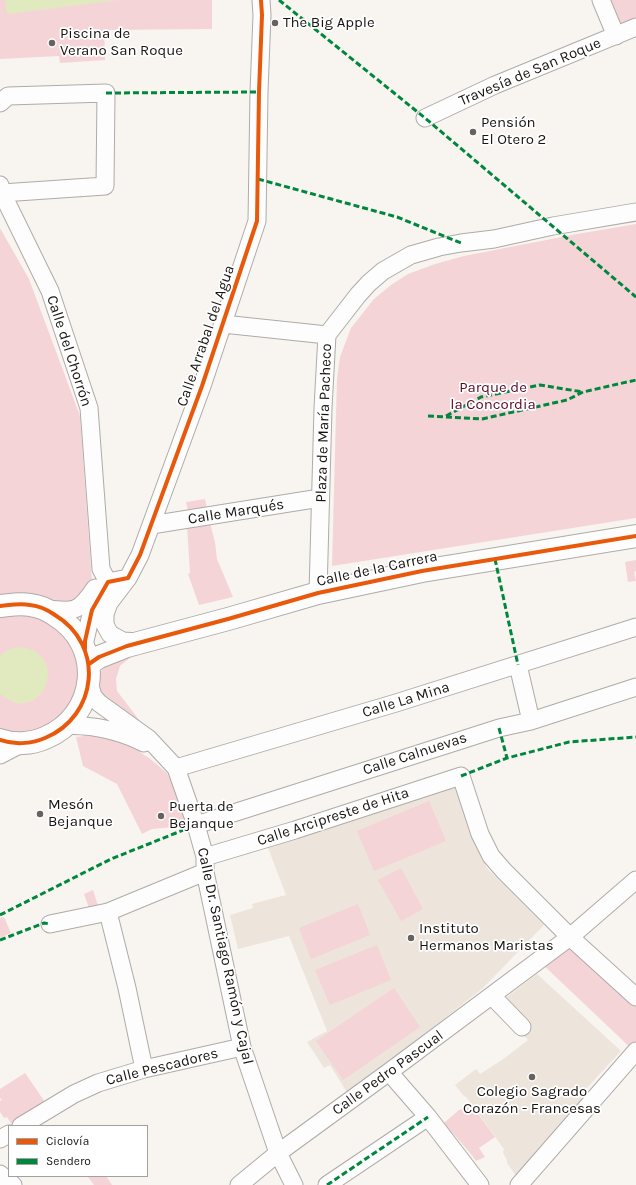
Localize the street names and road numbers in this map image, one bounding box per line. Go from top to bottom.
street label: Travesía de San Roque [456,34,604,110]
street label: Calle Arrabal del Agua [173,263,239,409]
street label: Calle del Chorrón [43,293,95,409]
street label: Plaza de María Pacheco [312,343,336,503]
street label: Calle Marqués [187,496,285,528]
street label: Calle de la Carrera [315,547,439,591]
street label: Calle La Mina [360,678,452,722]
street label: Calle Calnuevas [361,729,469,779]
street label: Calle Arcipreste de Hita [255,784,411,850]
street label: Calle Dr. Santiago Ramón y Cajal [193,846,257,1066]
street label: Calle Pedro Pascual [329,1027,447,1119]
street label: Calle Pescadores [104,1044,220,1090]

